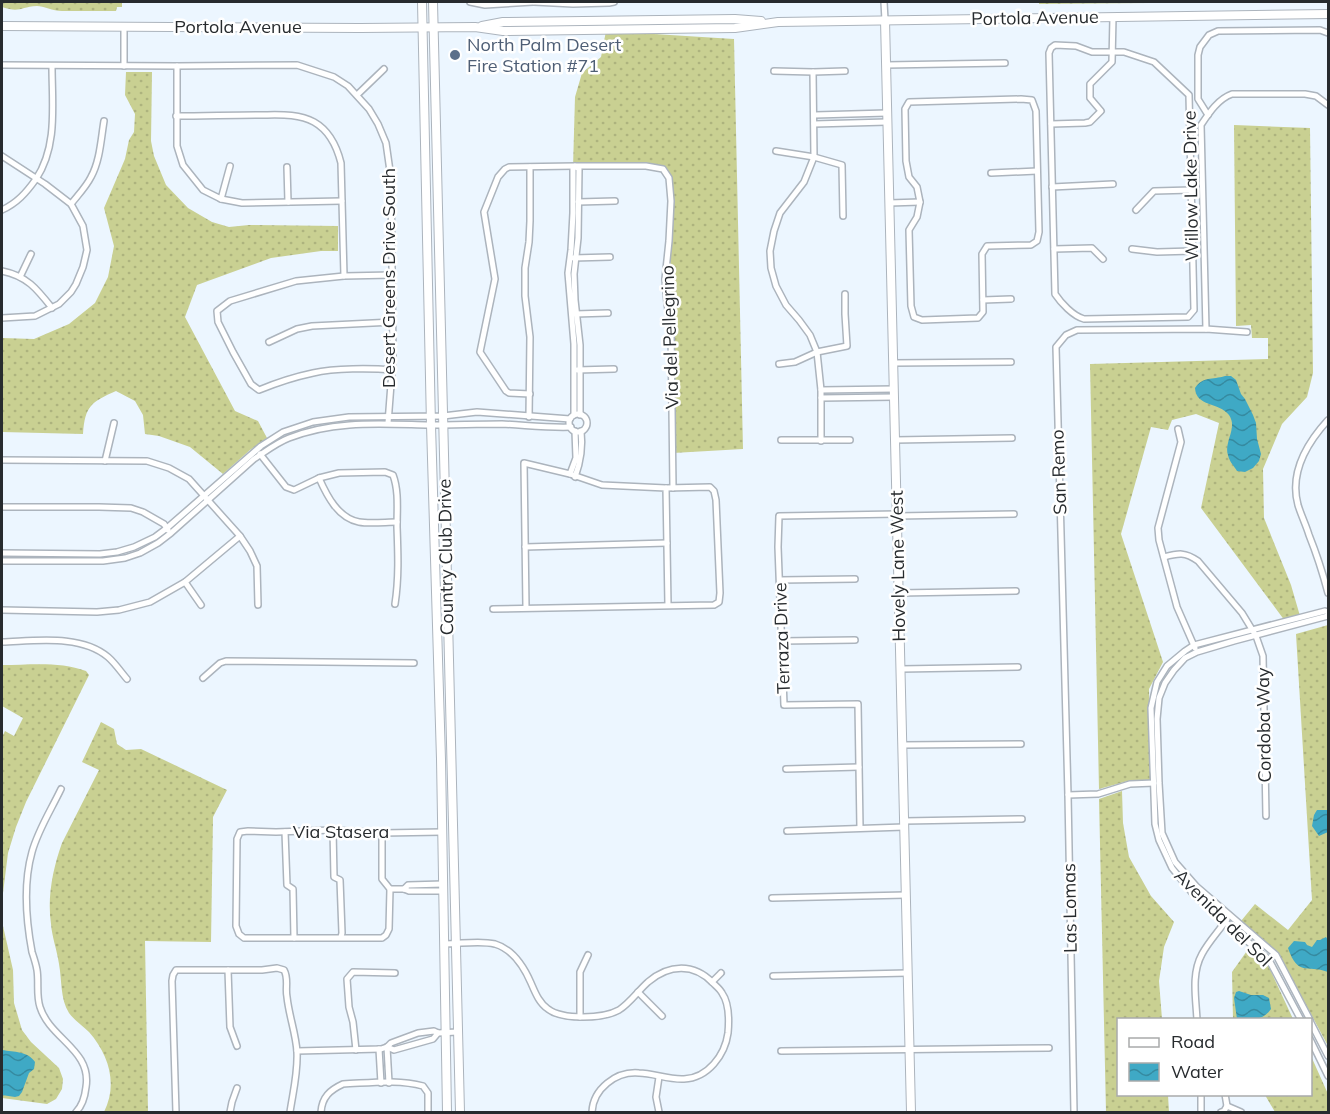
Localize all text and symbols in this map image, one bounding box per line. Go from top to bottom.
street label: Portola Avenue [971,5,1099,30]
street label: Portola Avenue [174,15,302,38]
place label: North Palm Desert Fire Station #71 [467,33,621,77]
marker: North Palm Desert Fire Station #71 [448,48,462,62]
street label: Willow Lake Drive [1178,110,1203,262]
street label: Desert Greens Drive South [377,168,400,388]
street label: Via del Pellegrino [655,265,684,409]
street label: San Remo [1046,429,1071,515]
street label: Country Club Drive [433,479,458,635]
street label: Hovely Lane West [885,490,910,642]
street label: Terraza Drive [768,582,795,694]
street label: Cordoba Way [1251,667,1276,783]
street label: Via Stasera [293,820,389,843]
street label: Las Lomas [1057,863,1082,953]
street label: Avenida del Sol [1170,864,1277,971]
legend [1117,1018,1312,1096]
text: Road [1171,1030,1215,1053]
text: Water [1171,1060,1224,1083]

